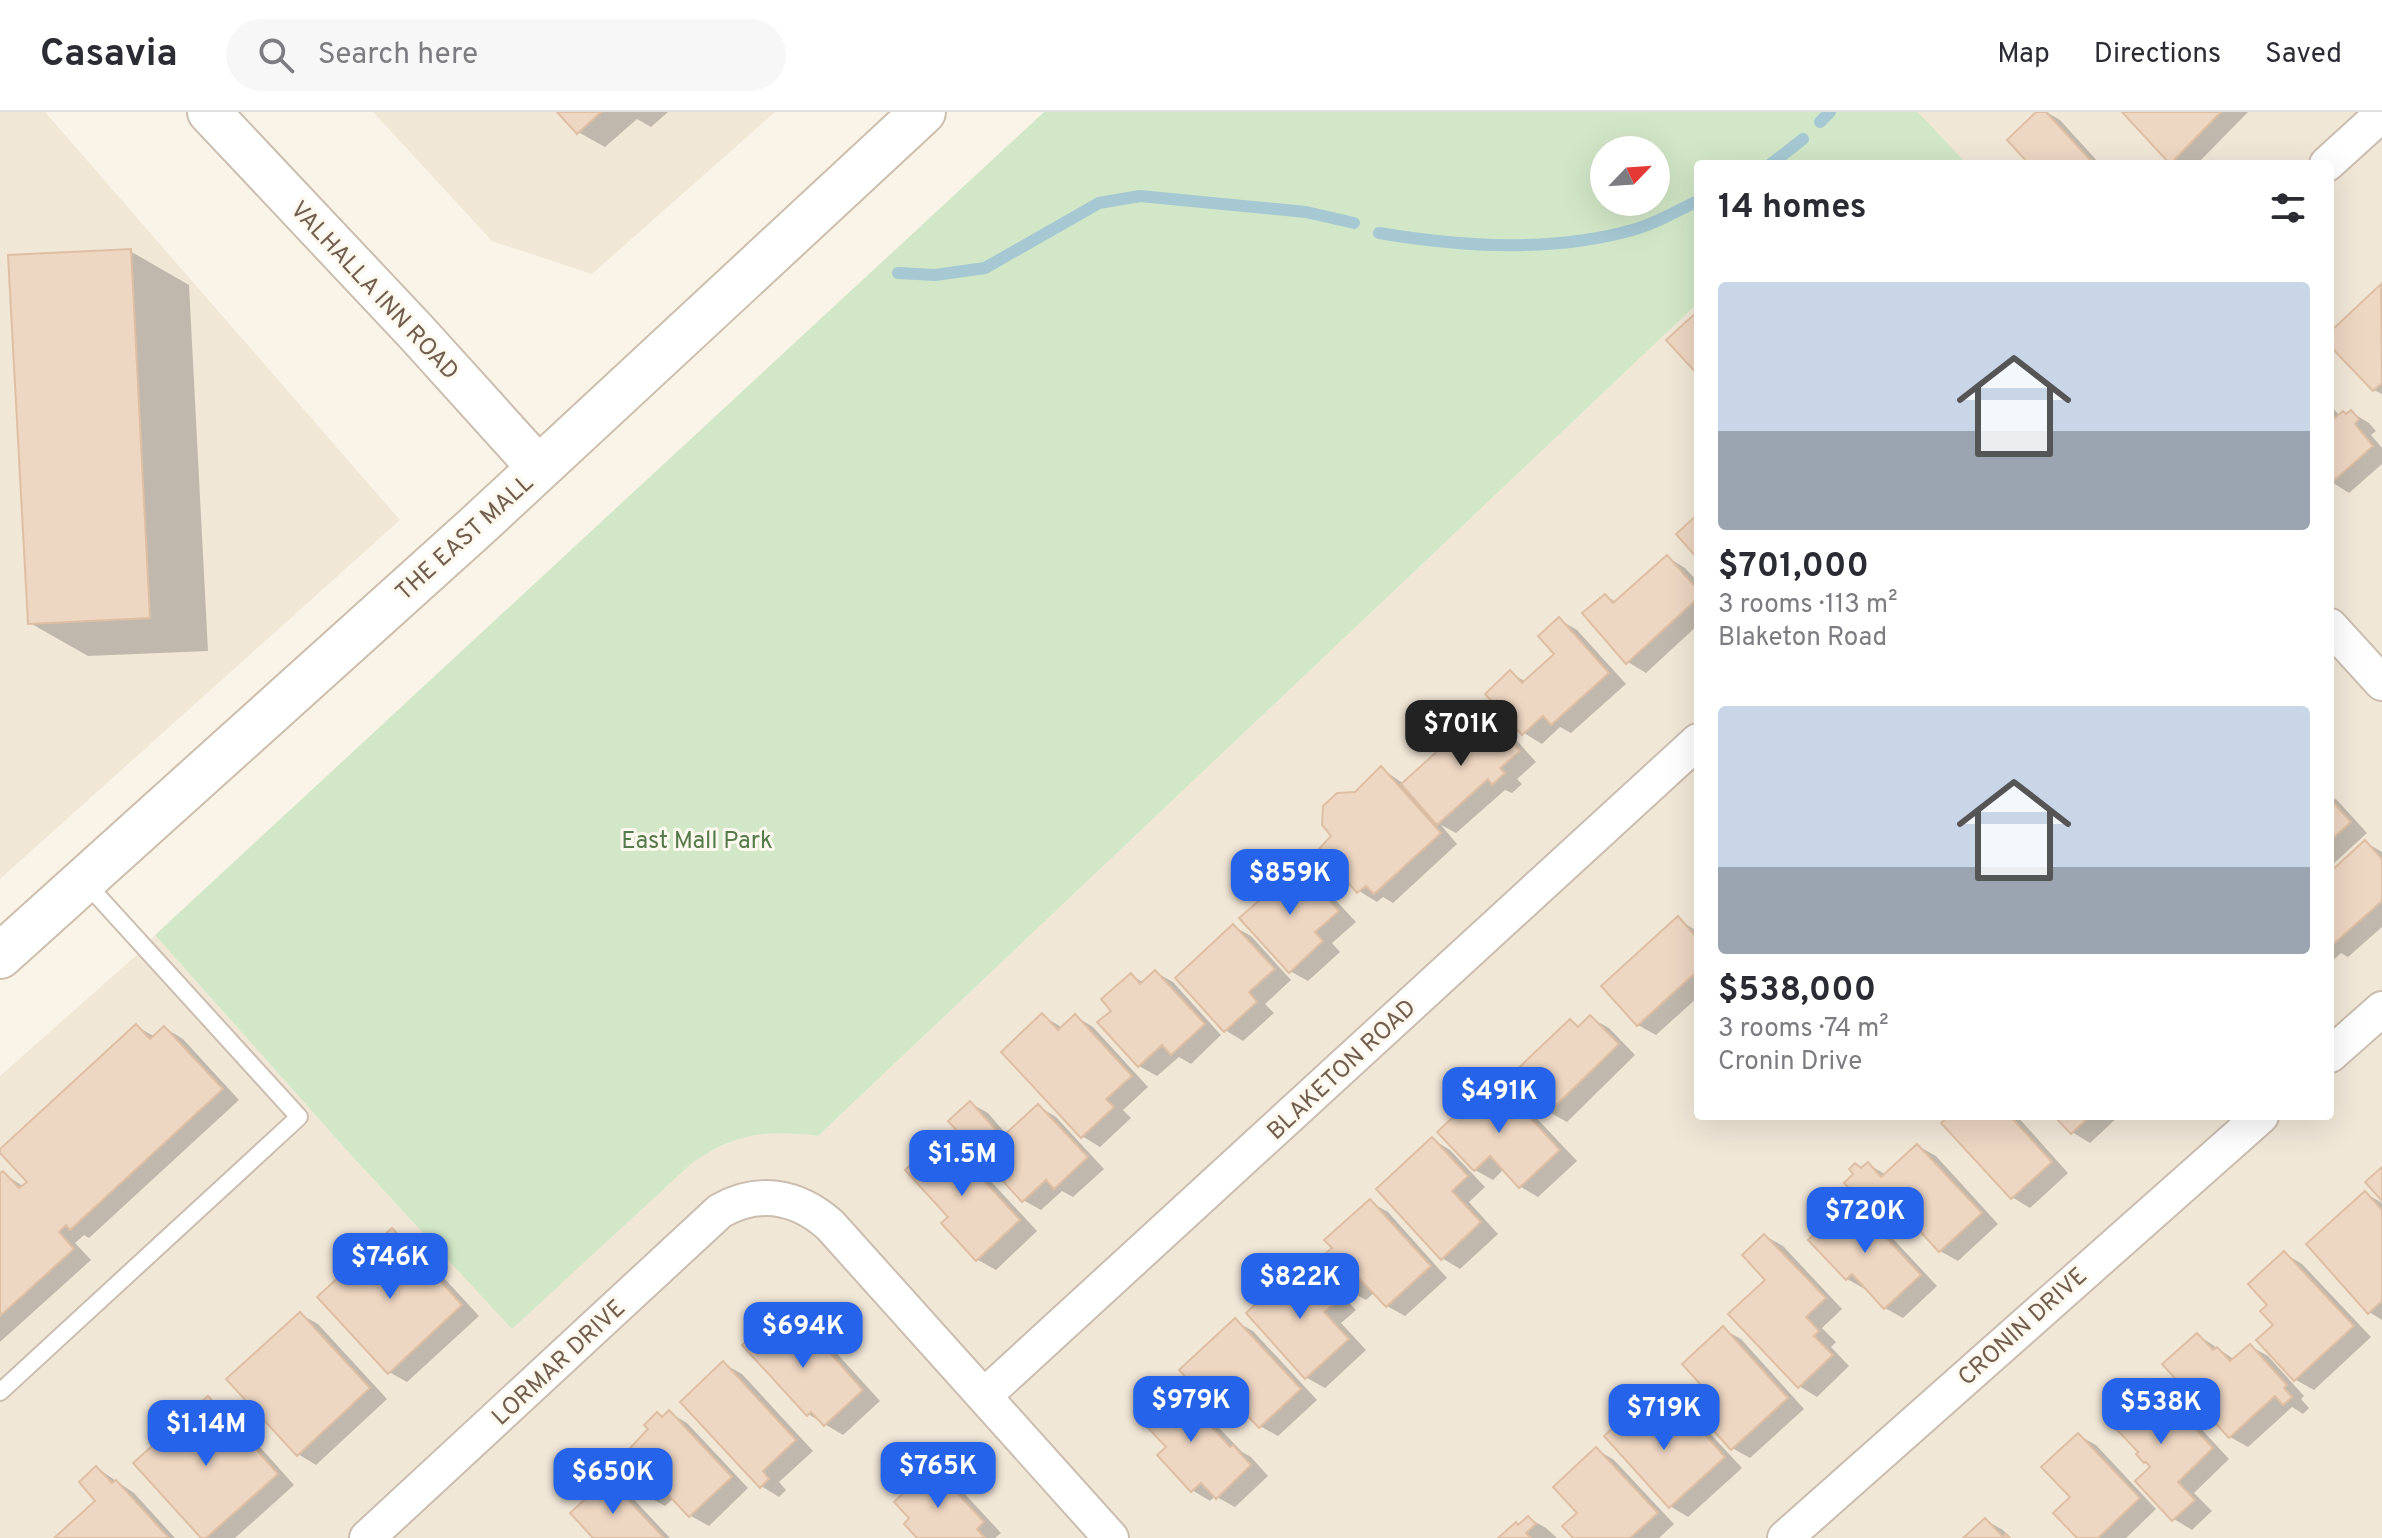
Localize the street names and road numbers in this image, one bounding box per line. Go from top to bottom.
street label: VALHALLA INN ROAD [283,196,464,387]
street label: THE EAST MALL [390,469,540,608]
street label: BLAKETON ROAD [1262,994,1423,1147]
street label: CRONIN DRIVE [1953,1262,2094,1393]
street label: LORMAR DRIVE [486,1294,632,1433]

